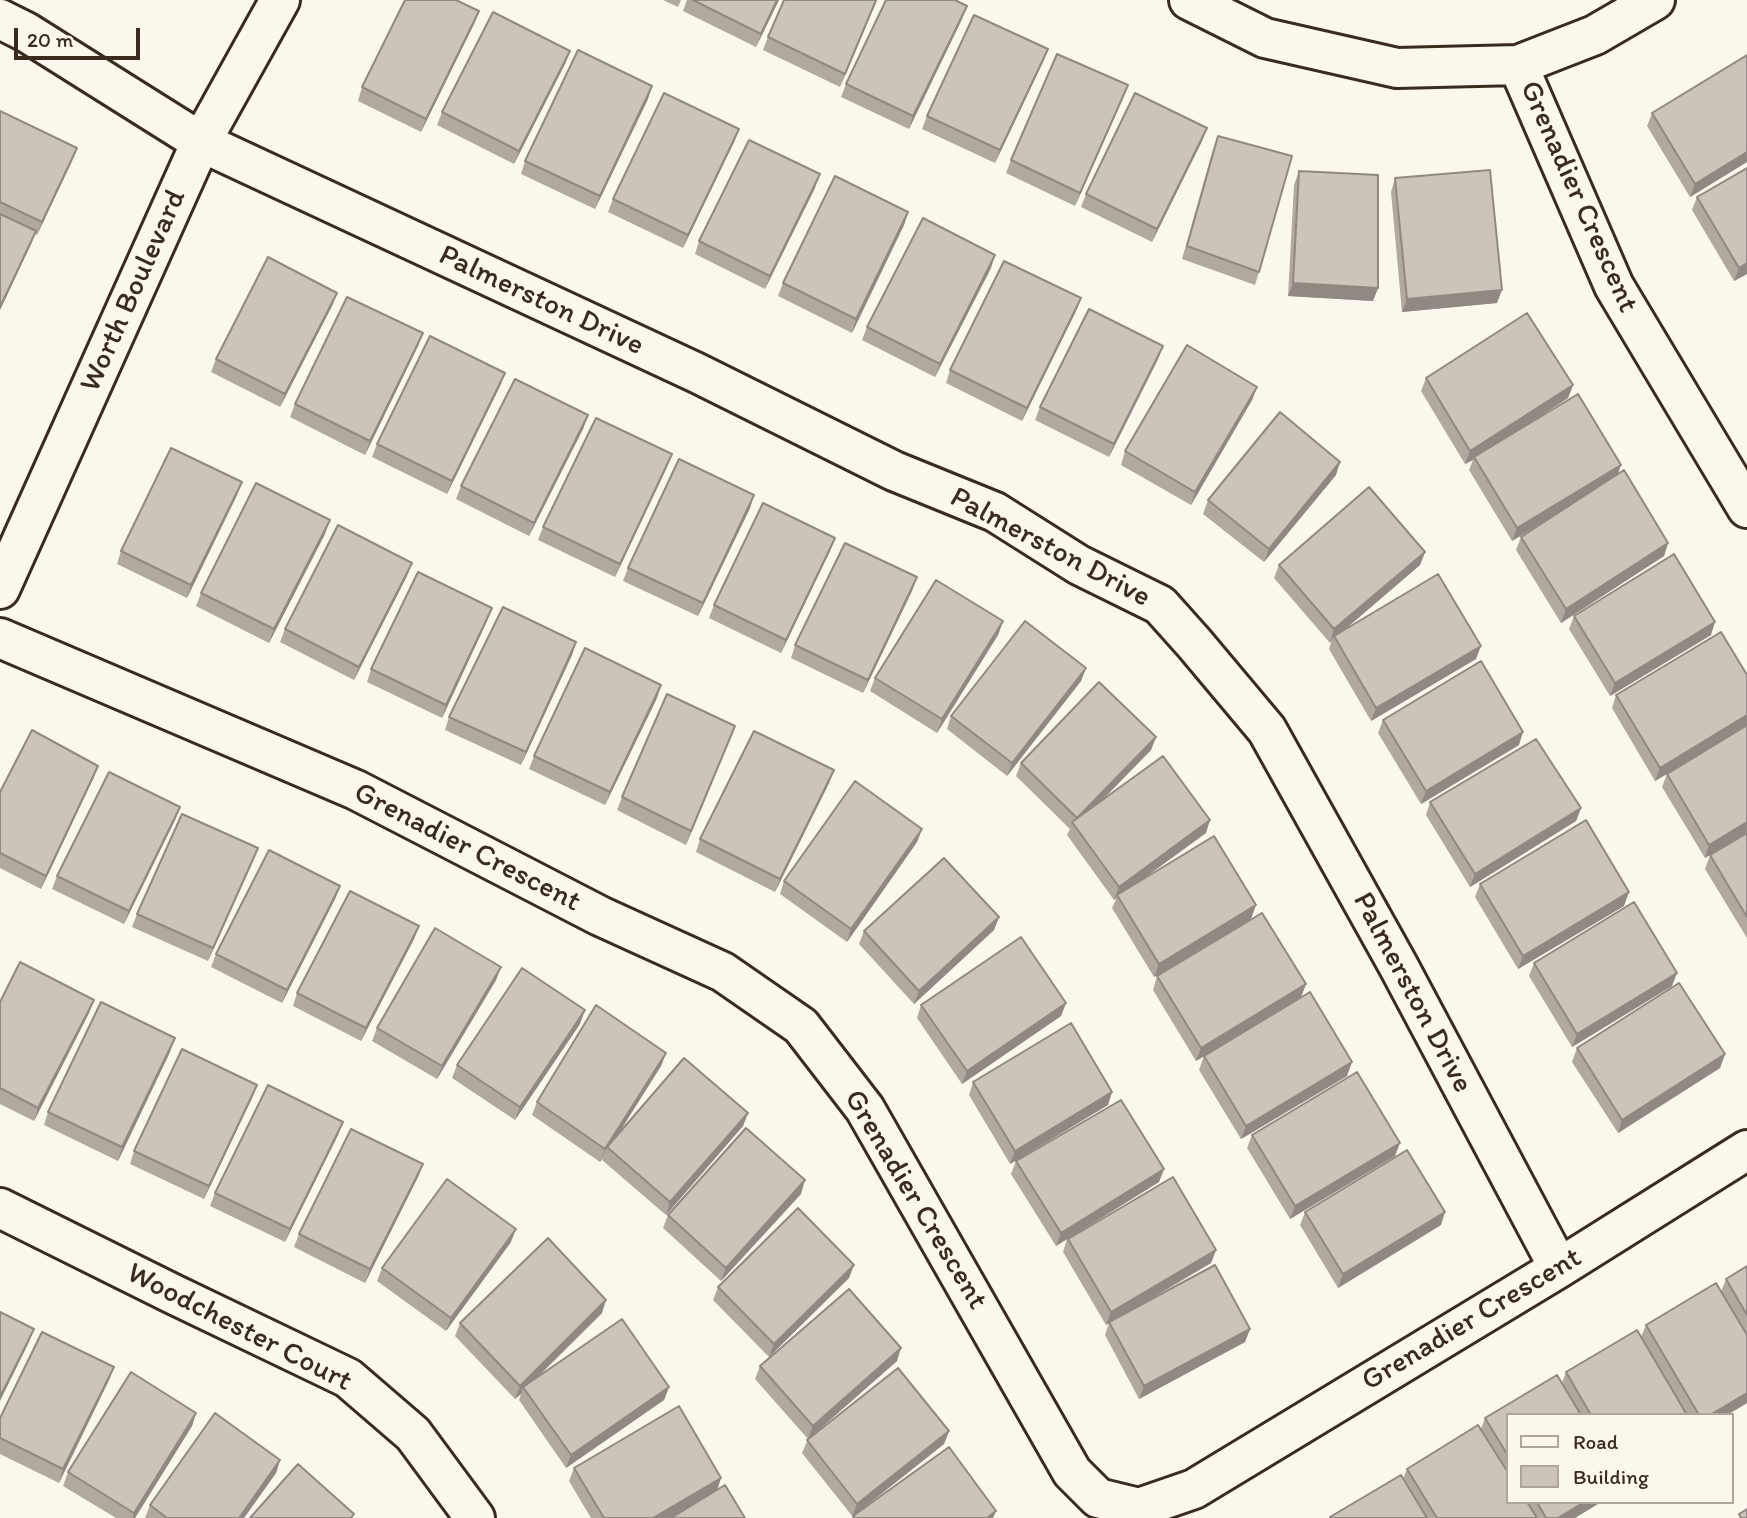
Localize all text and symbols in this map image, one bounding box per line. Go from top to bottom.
scale bar [18,14,144,58]
text: 20 m [27,27,73,52]
street label: Grenadier Crescent [1511,76,1645,318]
street label: Worth Boulevard [73,184,195,398]
street label: Palmerston Drive [433,238,649,364]
street label: Palmerston Drive [944,480,1156,616]
street label: Grenadier Crescent [348,775,586,921]
street label: Palmerston Drive [1344,887,1480,1099]
street label: Grenadier Crescent [835,1084,995,1316]
street label: Grenadier Crescent [1356,1240,1588,1400]
street label: Woodchester Court [121,1256,357,1400]
legend [1506,1413,1733,1504]
text: Road [1573,1429,1618,1454]
text: Building [1573,1464,1649,1489]

